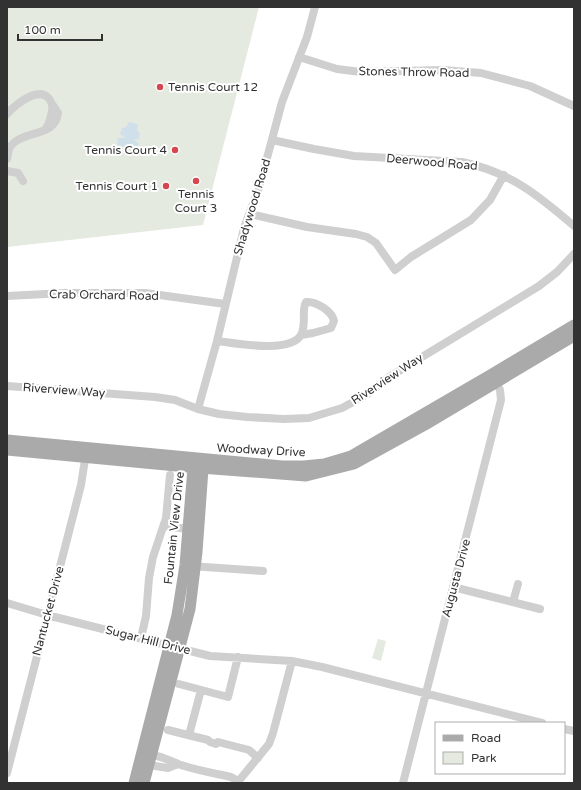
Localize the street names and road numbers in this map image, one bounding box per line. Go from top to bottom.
street label: Stones Throw Road [358,64,470,80]
street label: Deerwood Road [386,151,478,173]
street label: Shadywood Road [231,157,273,257]
street label: Crab Orchard Road [49,287,159,303]
street label: Riverview Way [349,350,426,407]
street label: Riverview Way [22,380,106,400]
street label: Woodway Drive [216,441,306,459]
street label: Fountain View Drive [161,471,187,585]
street label: Augusta Drive [439,537,473,619]
street label: Nantucket Drive [29,564,67,657]
street label: Sugar Hill Drive [104,623,192,657]

